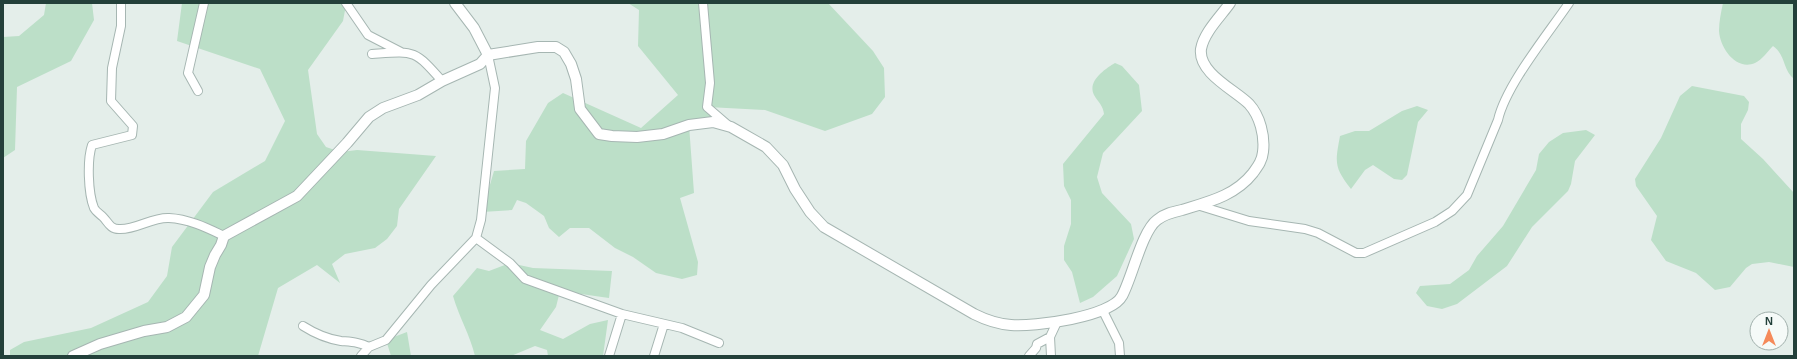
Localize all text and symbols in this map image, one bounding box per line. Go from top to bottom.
north arrow [1749,311,1789,351]
text: N [1765,315,1773,327]

